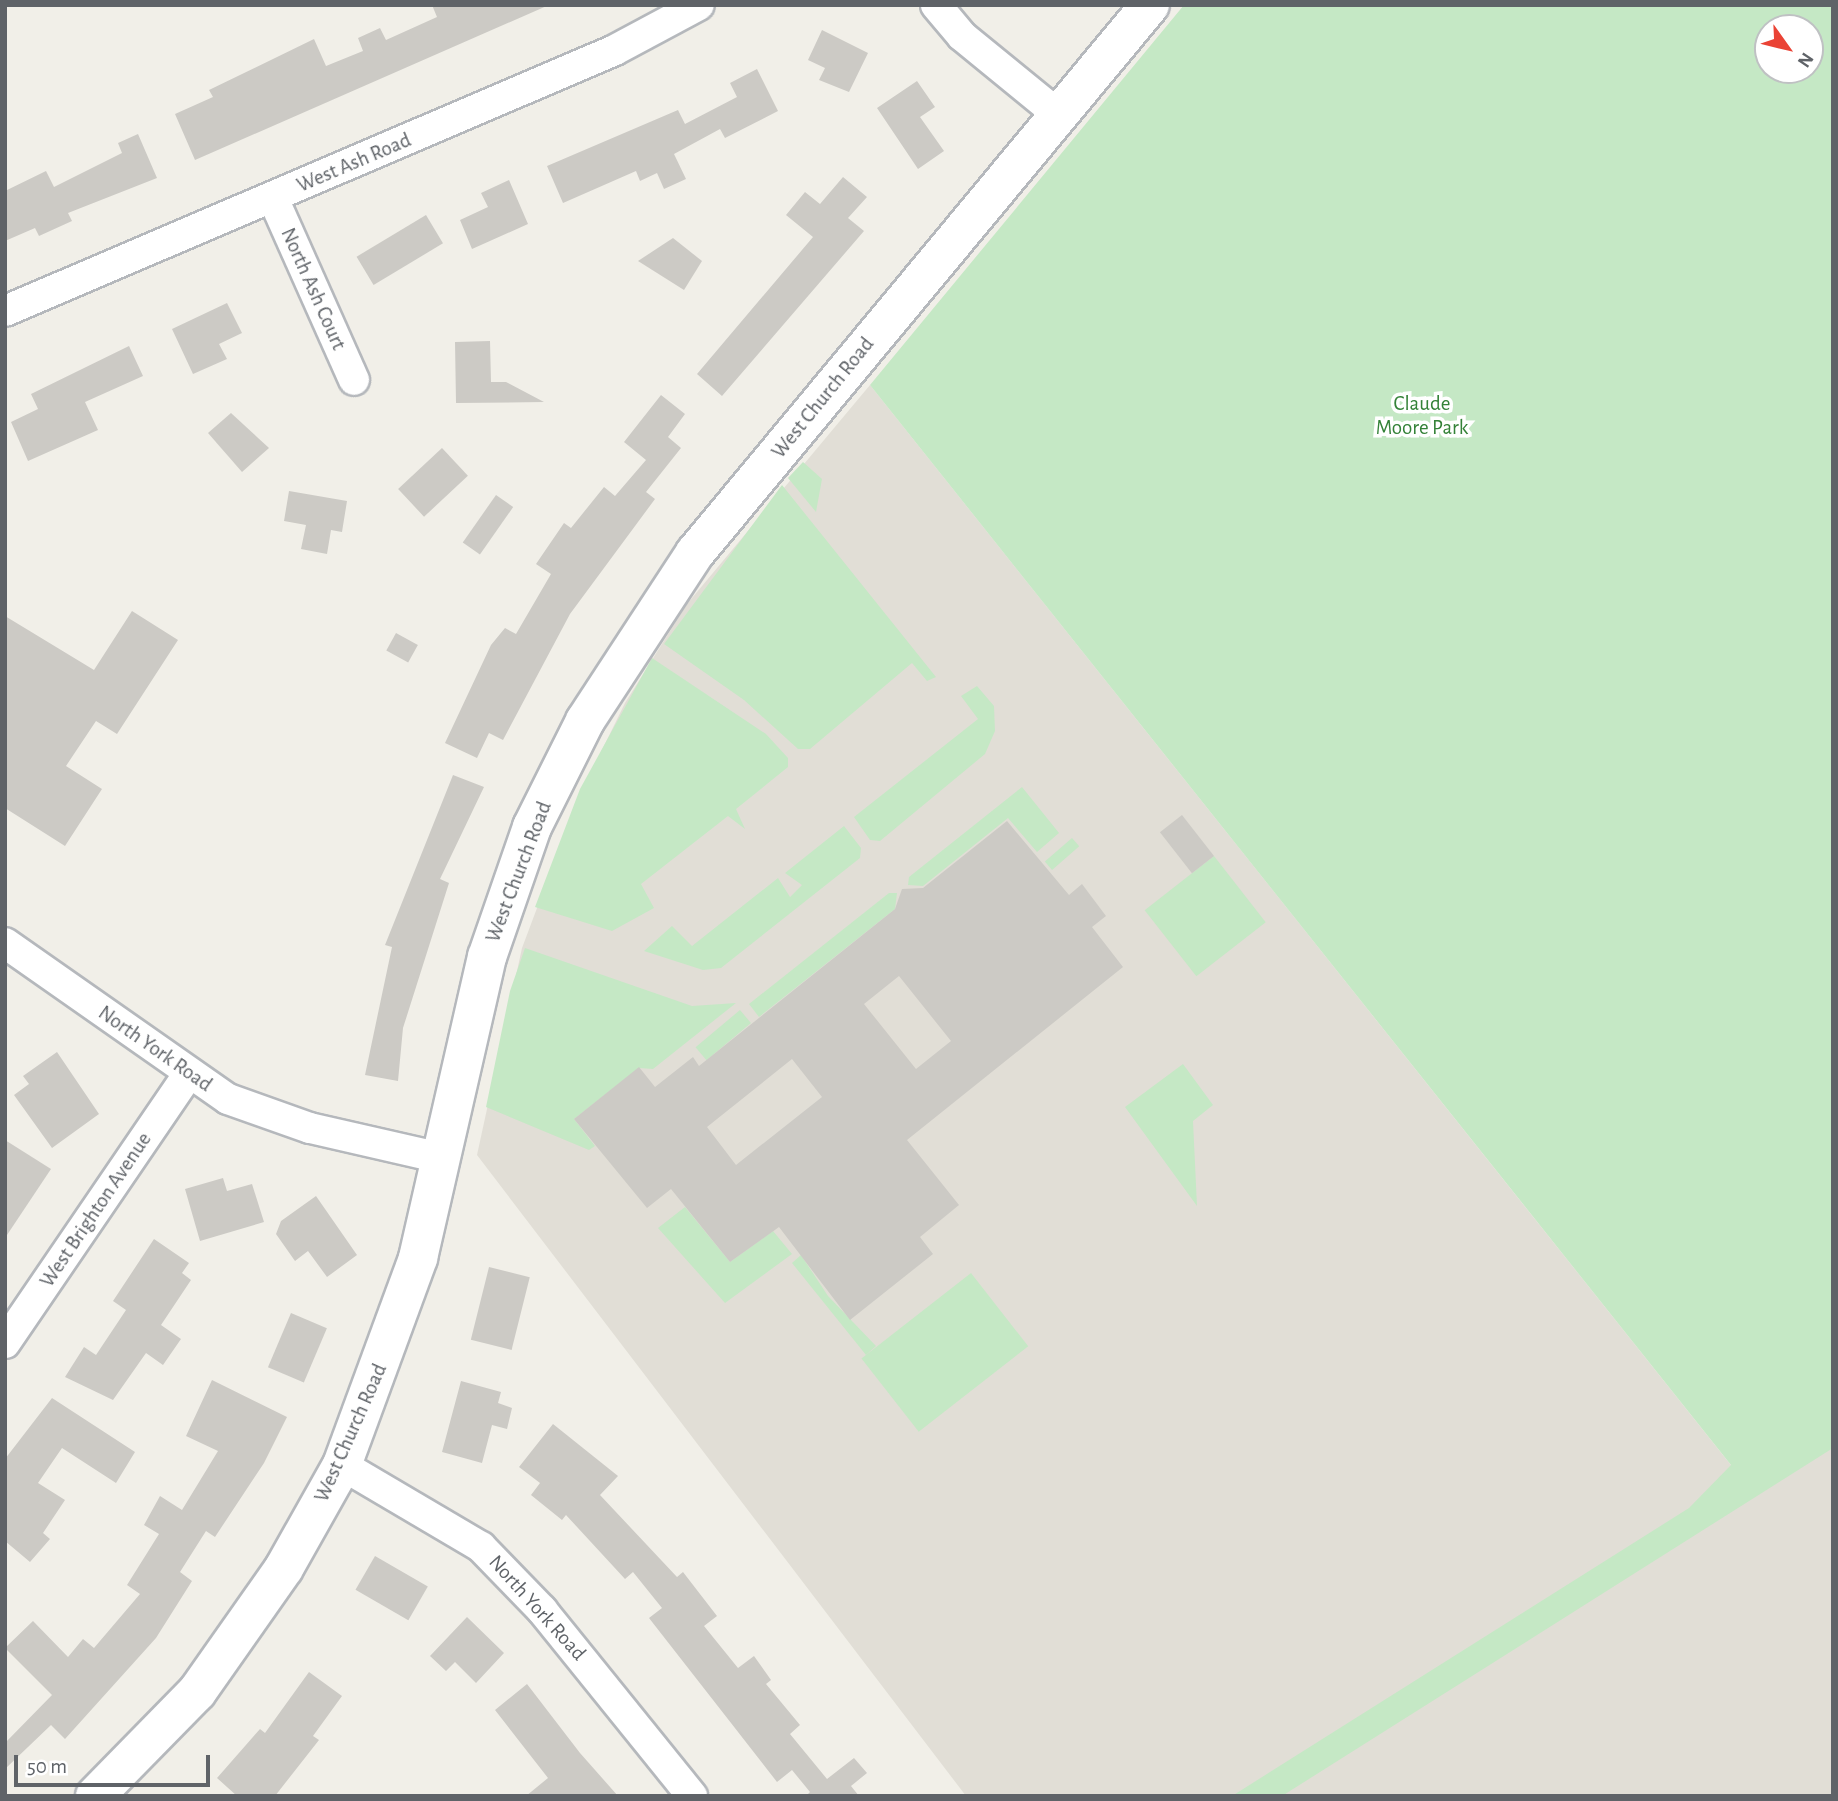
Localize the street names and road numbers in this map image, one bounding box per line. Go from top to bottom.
street label: West Ash Road [293,128,415,198]
street label: North Ash Court [275,224,351,354]
street label: West Church Road [766,332,880,464]
street label: West Church Road [481,798,557,946]
street label: North York Road [93,1000,217,1098]
street label: West Brighton Avenue [35,1128,157,1292]
street label: West Church Road [309,1360,393,1506]
street label: North York Road [483,1550,591,1666]

